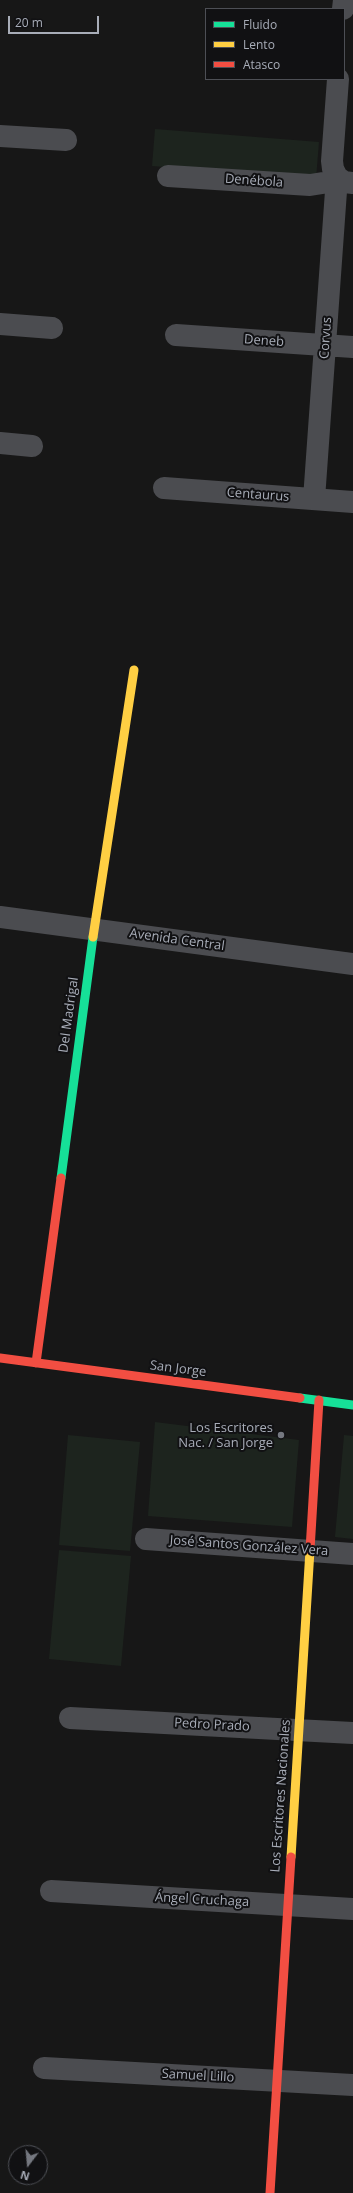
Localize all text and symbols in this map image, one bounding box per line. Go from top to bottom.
scale bar [10,8,101,34]
legend [205,8,345,80]
text: 20 m [15,14,43,31]
text: Fluido [243,16,277,33]
text: Lento [243,36,275,53]
text: Atasco [243,56,280,73]
street label: Denébola [224,171,284,191]
street label: Corvus [317,317,335,359]
street label: Deneb [244,332,284,350]
street label: Centaurus [226,485,290,505]
street label: Avenida Central [129,926,225,954]
street label: Del Madrigal [56,976,82,1054]
street label: San Jorge [149,1358,207,1380]
place label: Los Escritores Nac. / San Jorge [178,1420,273,1451]
marker: Los Escritores Nac. / San Jorge [276,1430,286,1440]
street label: José Santos González Vera [169,1533,329,1559]
street label: Pedro Prado [174,1715,250,1735]
street label: Los Escritores Nacionales [268,1719,294,1873]
street label: Ángel Cruchaga [154,1890,250,1910]
street label: Samuel Lillo [161,2066,235,2086]
north arrow [8,2145,48,2185]
text: N [18,2168,31,2185]

